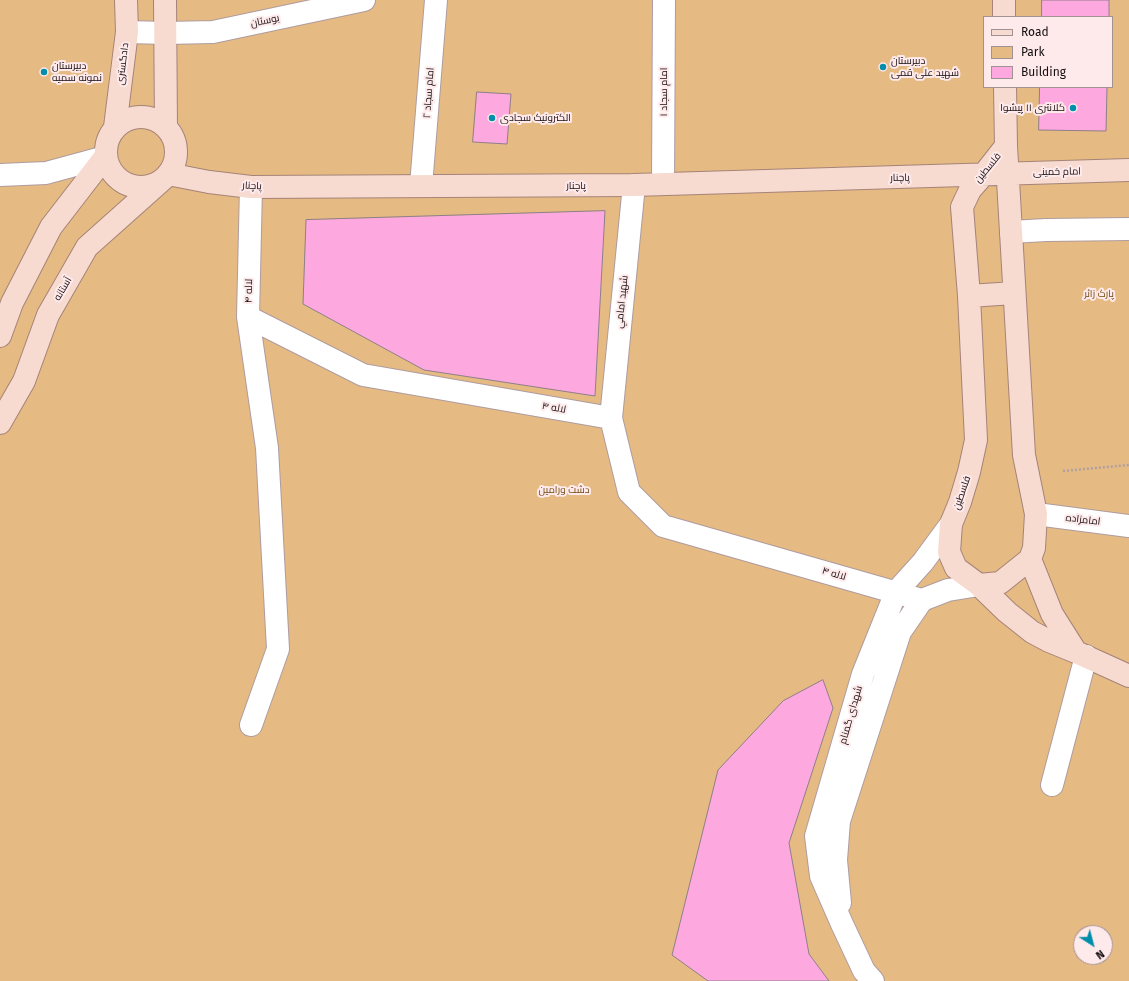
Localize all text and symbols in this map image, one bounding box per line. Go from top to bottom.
street label: بوستان [249,12,281,30]
legend [983,16,1113,88]
text: Road [1021,25,1049,39]
street label: دادگستری [114,42,132,86]
text: Park [1021,45,1045,59]
place label: دبیرستان شهید علی قمی [891,55,959,78]
place label: دبیرستان نمونه سمیه [52,60,102,84]
marker: دبیرستان شهید علی قمی [878,62,888,72]
text: Building [1021,65,1066,79]
marker: دبیرستان نمونه سمیه [39,67,49,77]
street label: امام سجاد ۲ [421,67,437,119]
street label: امام سجاد ۱ [658,68,670,116]
place label: کلانتری ۱۱ پیشوا [1000,102,1065,114]
marker: کلانتری ۱۱ پیشوا [1068,103,1078,113]
place label: الکترونیک سجادی [500,112,571,124]
marker: الکترونیک سجادی [487,113,497,123]
street label: فلسطین [972,151,1004,185]
street label: امام خمینی [1033,166,1081,178]
street label: پاچنار [890,172,910,184]
street label: پاچنار [242,179,262,193]
street label: پاچنار [566,180,586,192]
street label: آستانه [51,275,75,303]
street label: شهيد امامي [613,275,631,329]
street label: لاله ۴ [243,279,255,303]
park label: پارک زائر [1084,288,1114,300]
street label: لاله ۴ [541,400,567,416]
street label: فلسطین [951,474,973,512]
park label: دشت ورامین [538,484,590,496]
street label: امامزاده [1065,512,1101,528]
street label: لاله ۴ [821,565,847,583]
street label: شهدای گمنام [837,684,865,746]
north arrow [1073,925,1113,965]
text: N [1093,947,1107,962]

